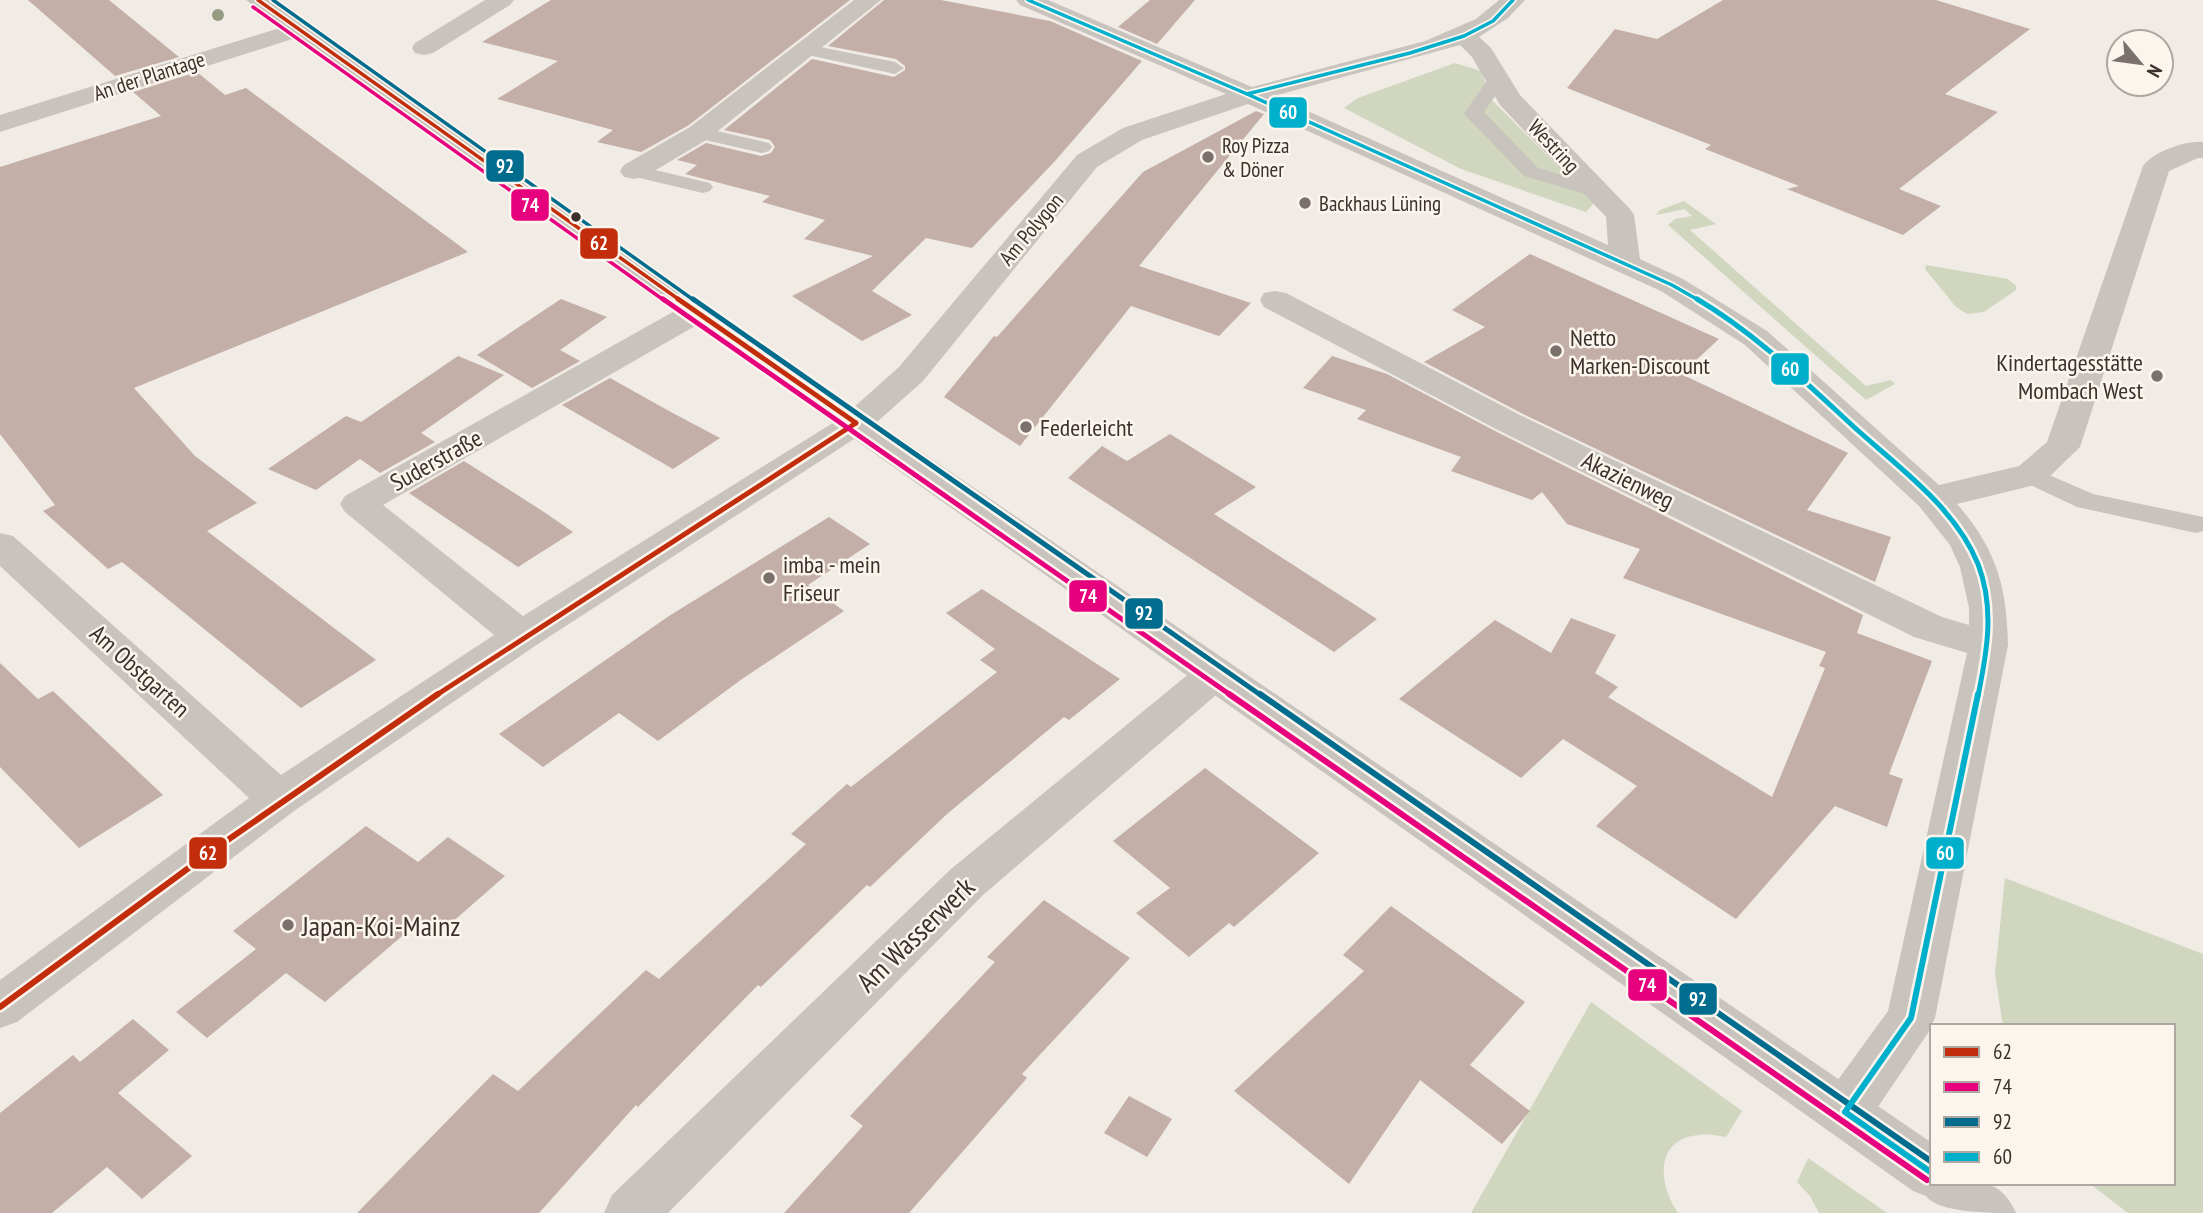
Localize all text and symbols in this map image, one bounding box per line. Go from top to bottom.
north arrow [2105,28,2175,98]
street label: An der Plantage [90,45,208,107]
text: N [2142,61,2168,82]
line badge: 60 [1268,96,1308,129]
text: 60 [1279,100,1297,124]
street label: Westring [1522,114,1586,178]
place label: Roy Pizza & Döner [1222,132,1289,183]
line badge: 92 [485,149,525,183]
marker: Roy Pizza & Döner [1200,149,1216,165]
text: 92 [496,154,514,178]
street label: Am Polygon [993,187,1069,271]
line badge: 74 [510,188,550,222]
place label: Backhaus Lüning [1319,190,1441,217]
text: 74 [521,193,539,217]
marker: Backhaus Lüning [1297,195,1313,211]
unlabelled marker [569,210,583,224]
line badge: 62 [579,227,619,260]
text: 62 [590,231,608,255]
place label: Netto Marken-Discount [1570,322,1710,381]
marker: Netto Marken-Discount [1548,343,1564,359]
place label: Kindertagesstätte Mombach West [1996,347,2143,406]
line badge: 60 [1770,352,1810,386]
text: 60 [1781,357,1799,381]
marker: Kindertagesstätte Mombach West [2149,368,2165,384]
place label: Federleicht [1040,412,1134,443]
marker: Federleicht [1018,419,1034,435]
street label: Suderstraße [385,422,487,498]
street label: Akazienweg [1577,444,1679,516]
place label: imba - mein Friseur [783,549,880,608]
marker: imba - mein Friseur [761,570,777,586]
line badge: 74 [1068,579,1108,613]
text: 74 [1079,584,1097,608]
line badge: 92 [1124,597,1164,630]
text: 92 [1135,601,1153,625]
street label: Am Obstgarten [83,618,197,724]
line badge: 62 [188,836,228,870]
line badge: 60 [1925,836,1965,870]
text: 62 [199,841,217,865]
text: 60 [1936,841,1954,865]
street label: Am Wasserwerk [848,868,982,1000]
place label: Japan-Koi-Mainz [301,907,460,944]
marker: Japan-Koi-Mainz [280,917,296,933]
line badge: 74 [1627,968,1668,1002]
text: 74 [1638,973,1656,997]
line badge: 92 [1678,982,1718,1016]
text: 92 [1689,987,1707,1011]
legend [1930,1024,2175,1185]
text: 62 [1993,1038,2012,1065]
text: 74 [1993,1073,2012,1100]
text: 92 [1993,1108,2012,1135]
text: 60 [1993,1143,2012,1170]

